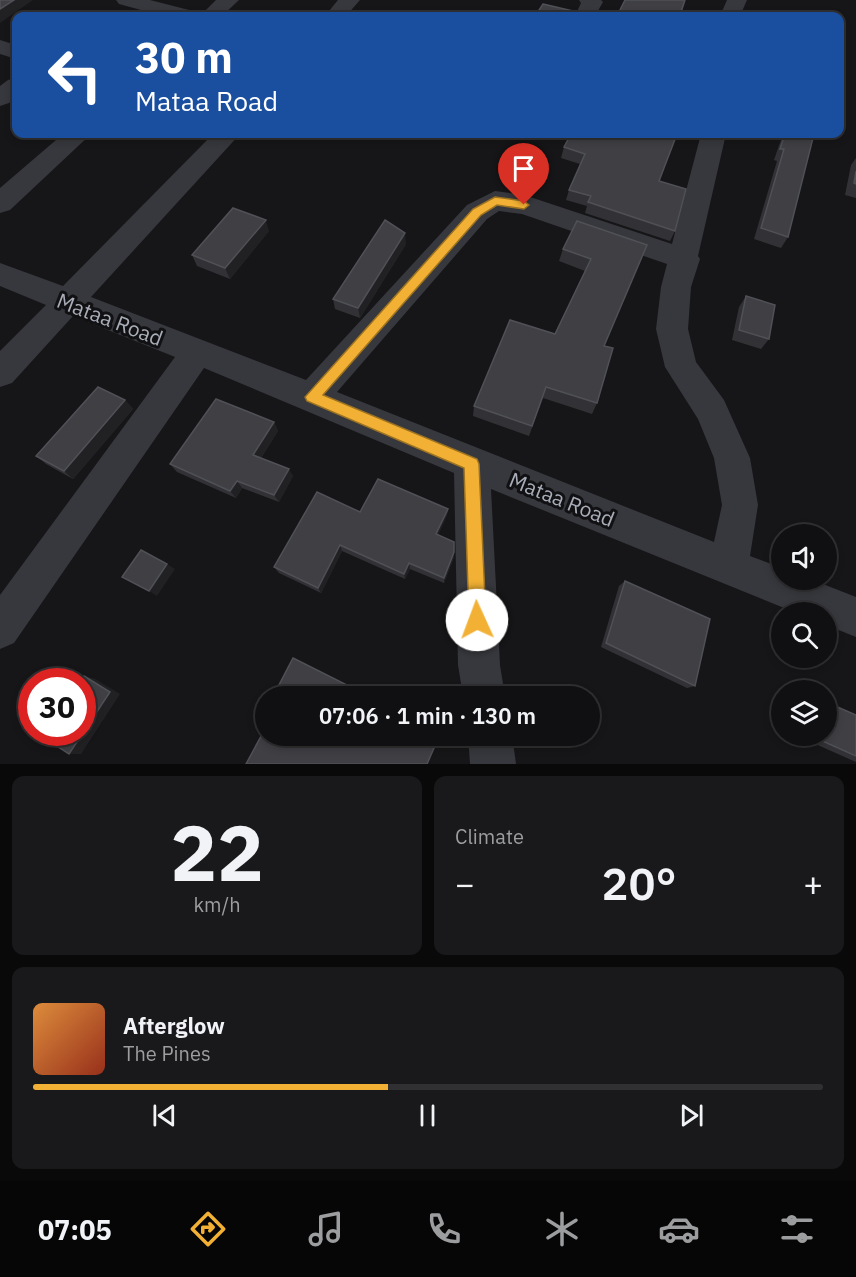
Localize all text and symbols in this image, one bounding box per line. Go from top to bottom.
text: 30 m [135,30,233,85]
icon: left [36,36,114,114]
text: Mataa Road [135,83,278,118]
pin [498,143,549,205]
icon: arrive [507,152,540,185]
street label: Mataa Road [53,286,167,352]
street label: Mataa Road [505,465,619,533]
map controls [771,524,837,746]
button: sound [771,524,837,590]
position arrow [445,588,509,652]
button: search [771,602,837,668]
speed limit sign: 30 [18,668,96,746]
button: layers [771,680,837,746]
text: 07:06 · 1 min · 130 m [319,701,536,730]
text: 22 [170,801,264,902]
text: Climate [455,823,524,850]
text: 20° [601,854,677,912]
text: − [455,862,475,905]
text: + [803,862,823,905]
text: km/h [193,891,241,918]
text: Afterglow [123,1011,225,1040]
text: The Pines [123,1040,211,1067]
icon: previous [148,1099,181,1132]
icon: pause [411,1099,444,1132]
icon: next [675,1099,708,1132]
icon: directions [187,1208,229,1250]
icon: music [305,1208,347,1250]
icon: phone [423,1208,465,1250]
icon: climate [541,1208,583,1250]
icon: car [658,1208,700,1250]
icon: filters [776,1208,818,1250]
text: 07:05 [38,1212,112,1247]

